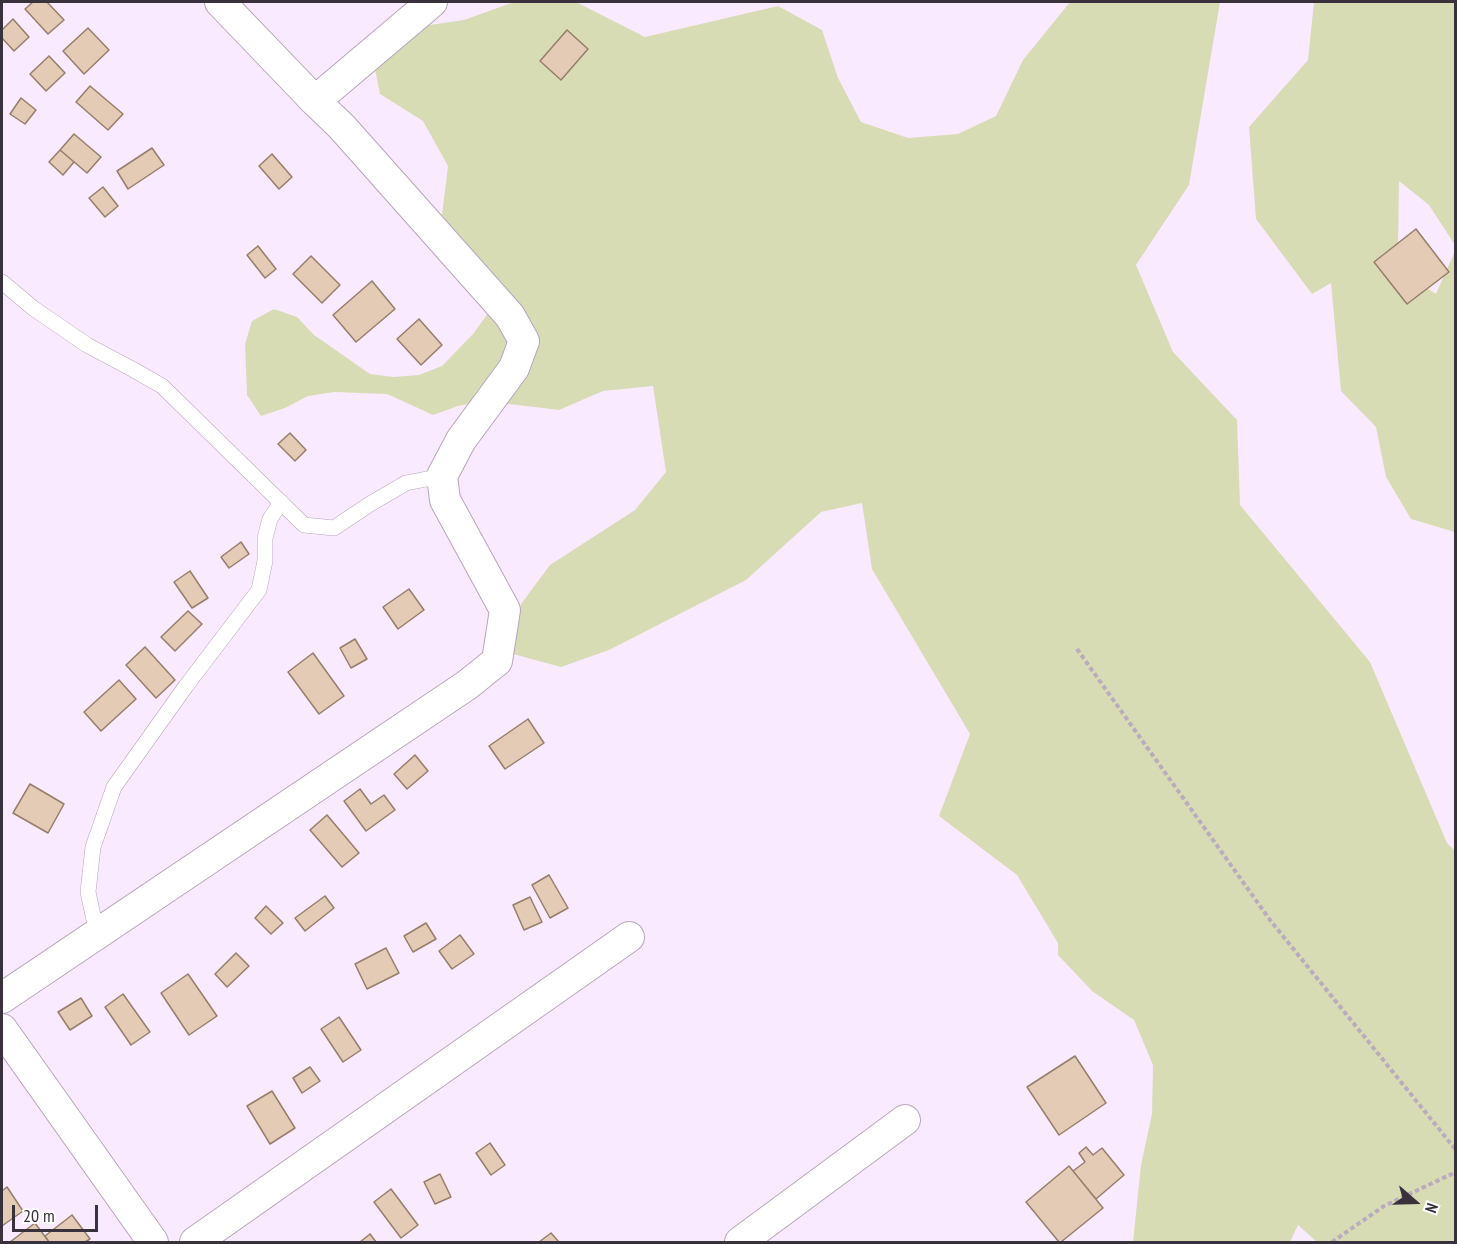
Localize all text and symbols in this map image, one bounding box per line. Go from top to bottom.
north arrow [1385,1172,1445,1232]
scale bar [15,1193,100,1231]
text: N [1421,1201,1443,1216]
text: 20 m [23,1204,55,1227]

